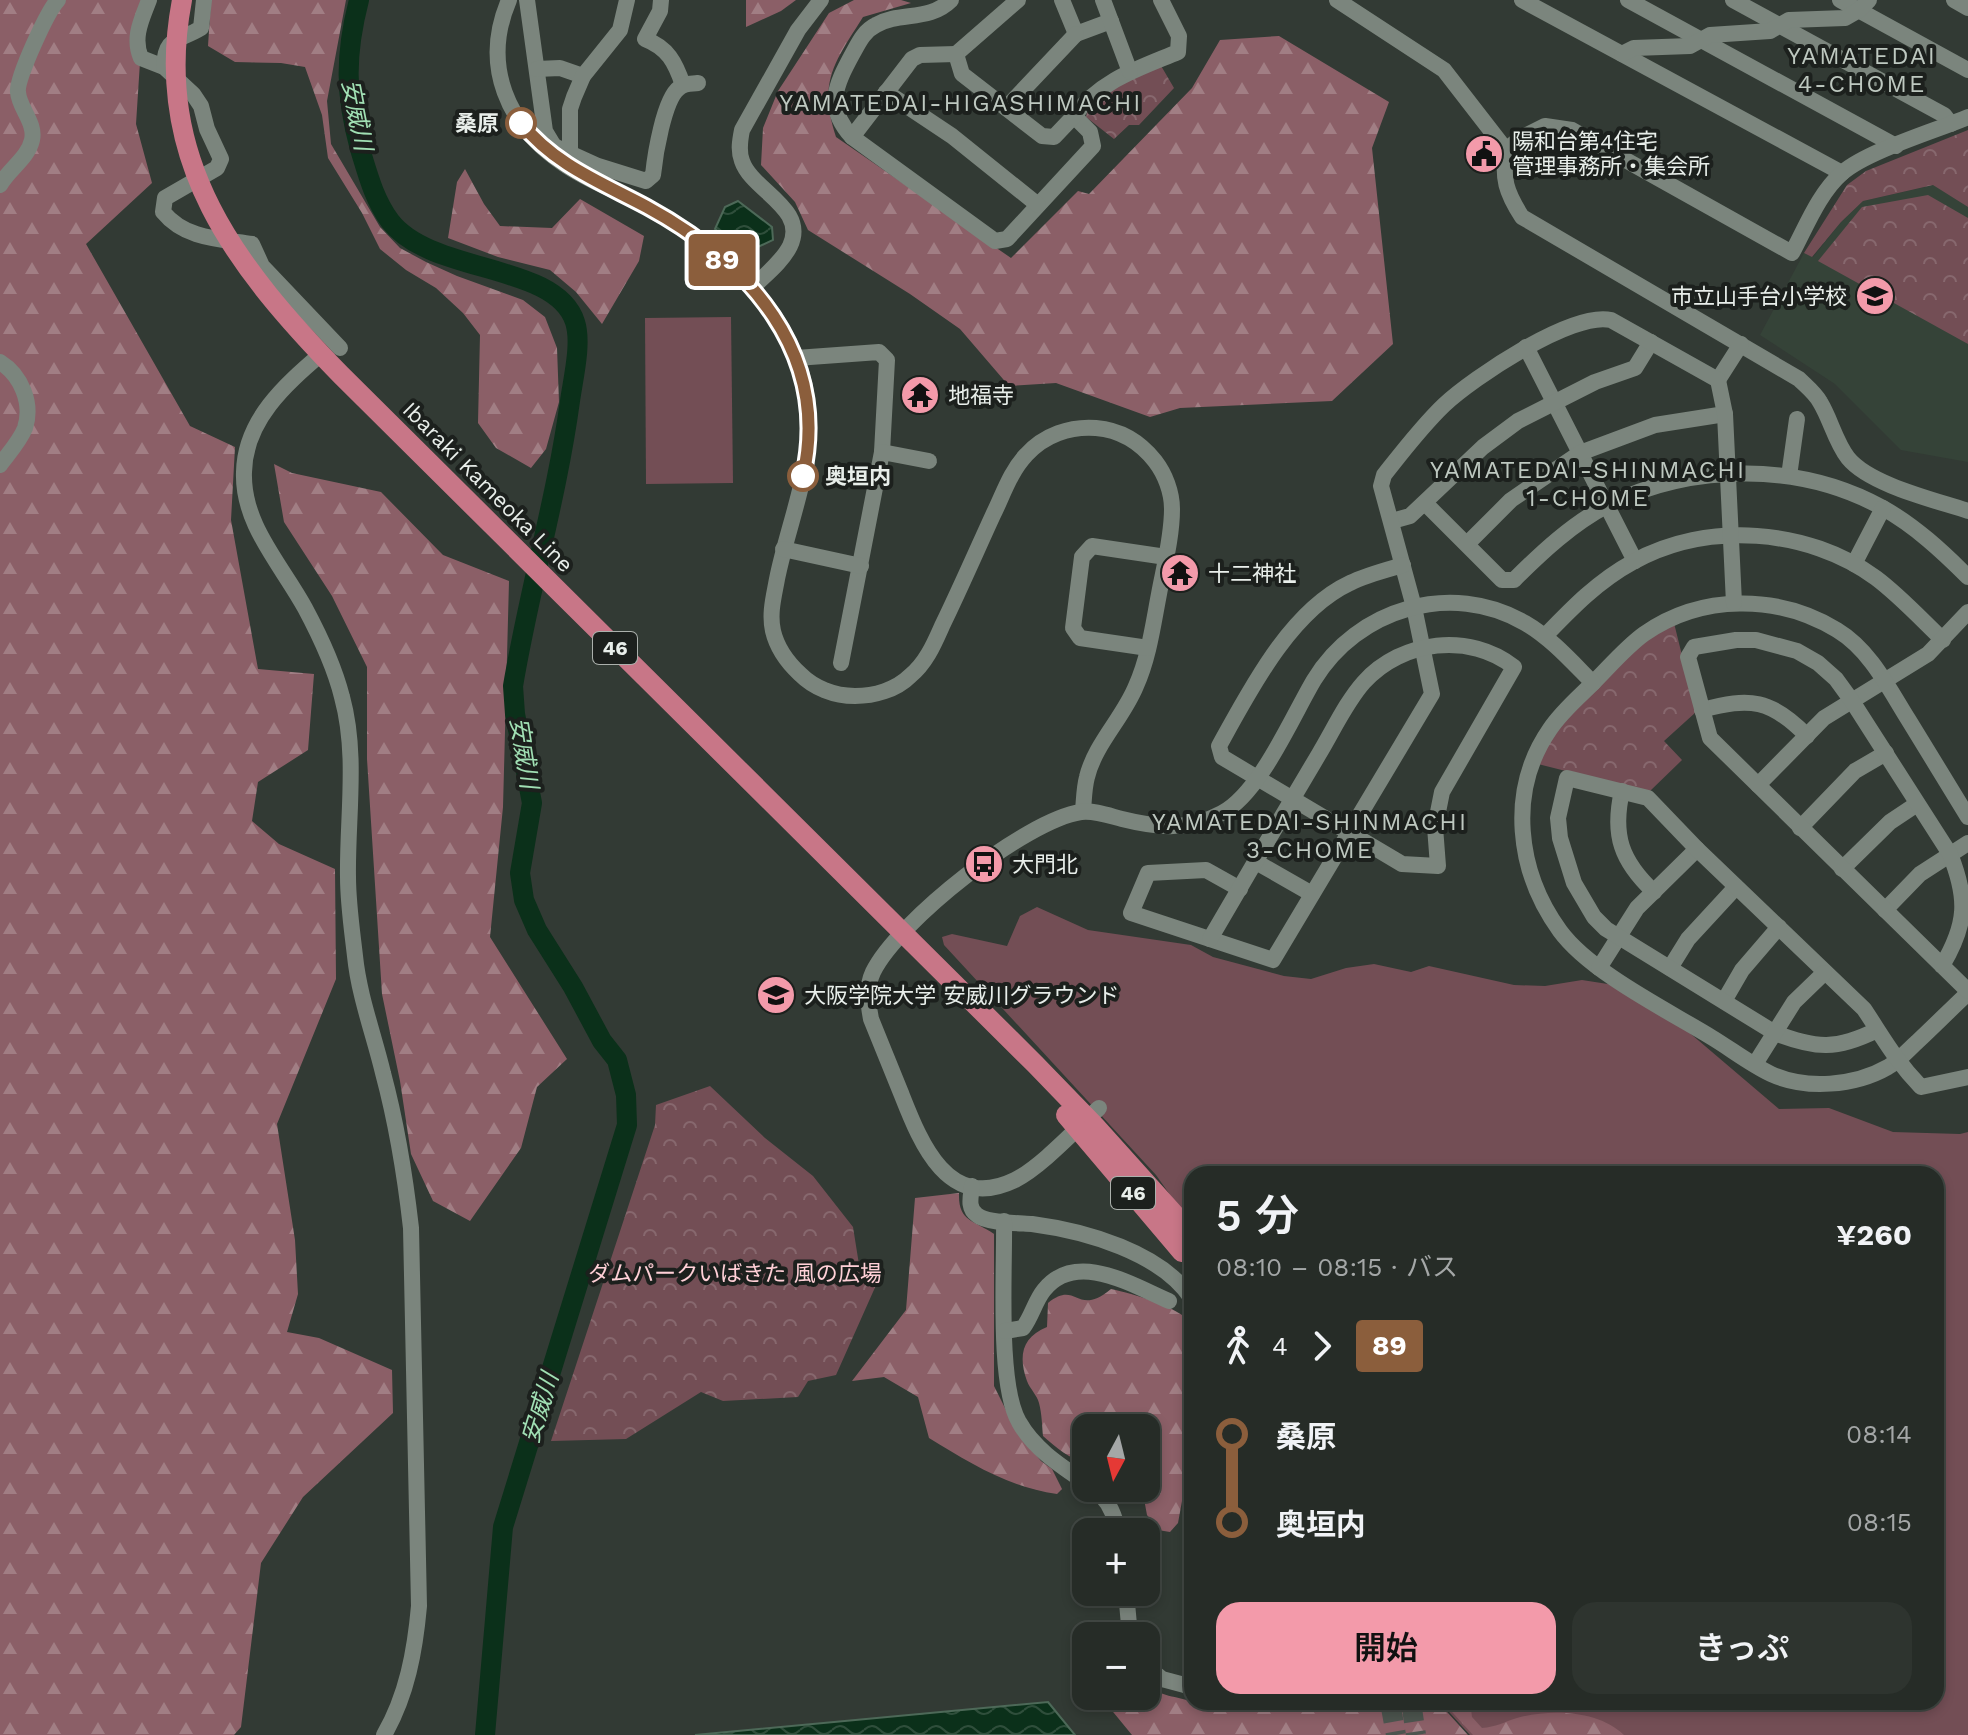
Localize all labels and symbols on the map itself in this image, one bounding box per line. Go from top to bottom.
district label: YAMATEDAI 4-CHOME [1787,42,1937,98]
water label: 安威川 [336,77,378,156]
district label: YAMATEDAI-HIGASHIMACHI [780,89,1142,117]
marker: 桑原 [506,108,536,138]
place label: 桑原 [455,111,499,136]
place label: 陽和台第4住宅 管理事務所・集会所 [1512,129,1710,179]
public building icon: 陽和台第4住宅 管理事務所・集会所 [1463,133,1505,175]
line badge: 89 [686,234,758,286]
school or university icon: 市立山手台小学校 [1854,275,1896,317]
place label: 市立山手台小学校 [1671,284,1847,309]
temple icon: 地福寺 [899,374,941,416]
place label: 地福寺 [948,383,1014,408]
street label: Ibaraki Kameoka Line [398,397,578,577]
district label: YAMATEDAI-SHINMACHI 1-CHOME [1430,456,1746,512]
marker: 奥垣内 [788,461,818,491]
place label: 奥垣内 [825,464,891,489]
temple icon: 十二神社 [1159,552,1201,594]
place label: 十二神社 [1208,561,1296,586]
road number: 46 [593,632,637,664]
water label: 安威川 [505,715,544,794]
district label: YAMATEDAI-SHINMACHI 3-CHOME [1152,808,1468,864]
bus stop icon: 大門北 [963,843,1005,885]
place label: 大門北 [1012,852,1078,877]
school or university icon: 大阪学院大学 安威川グラウンド [755,974,797,1016]
place label: 大阪学院大学 安威川グラウンド [804,983,1120,1008]
road number: 46 [1111,1177,1155,1209]
park label: ダムパークいばきた 風の広場 [588,1261,882,1286]
water label: 安威川 [516,1367,565,1447]
north arrow [1072,1414,1160,1502]

